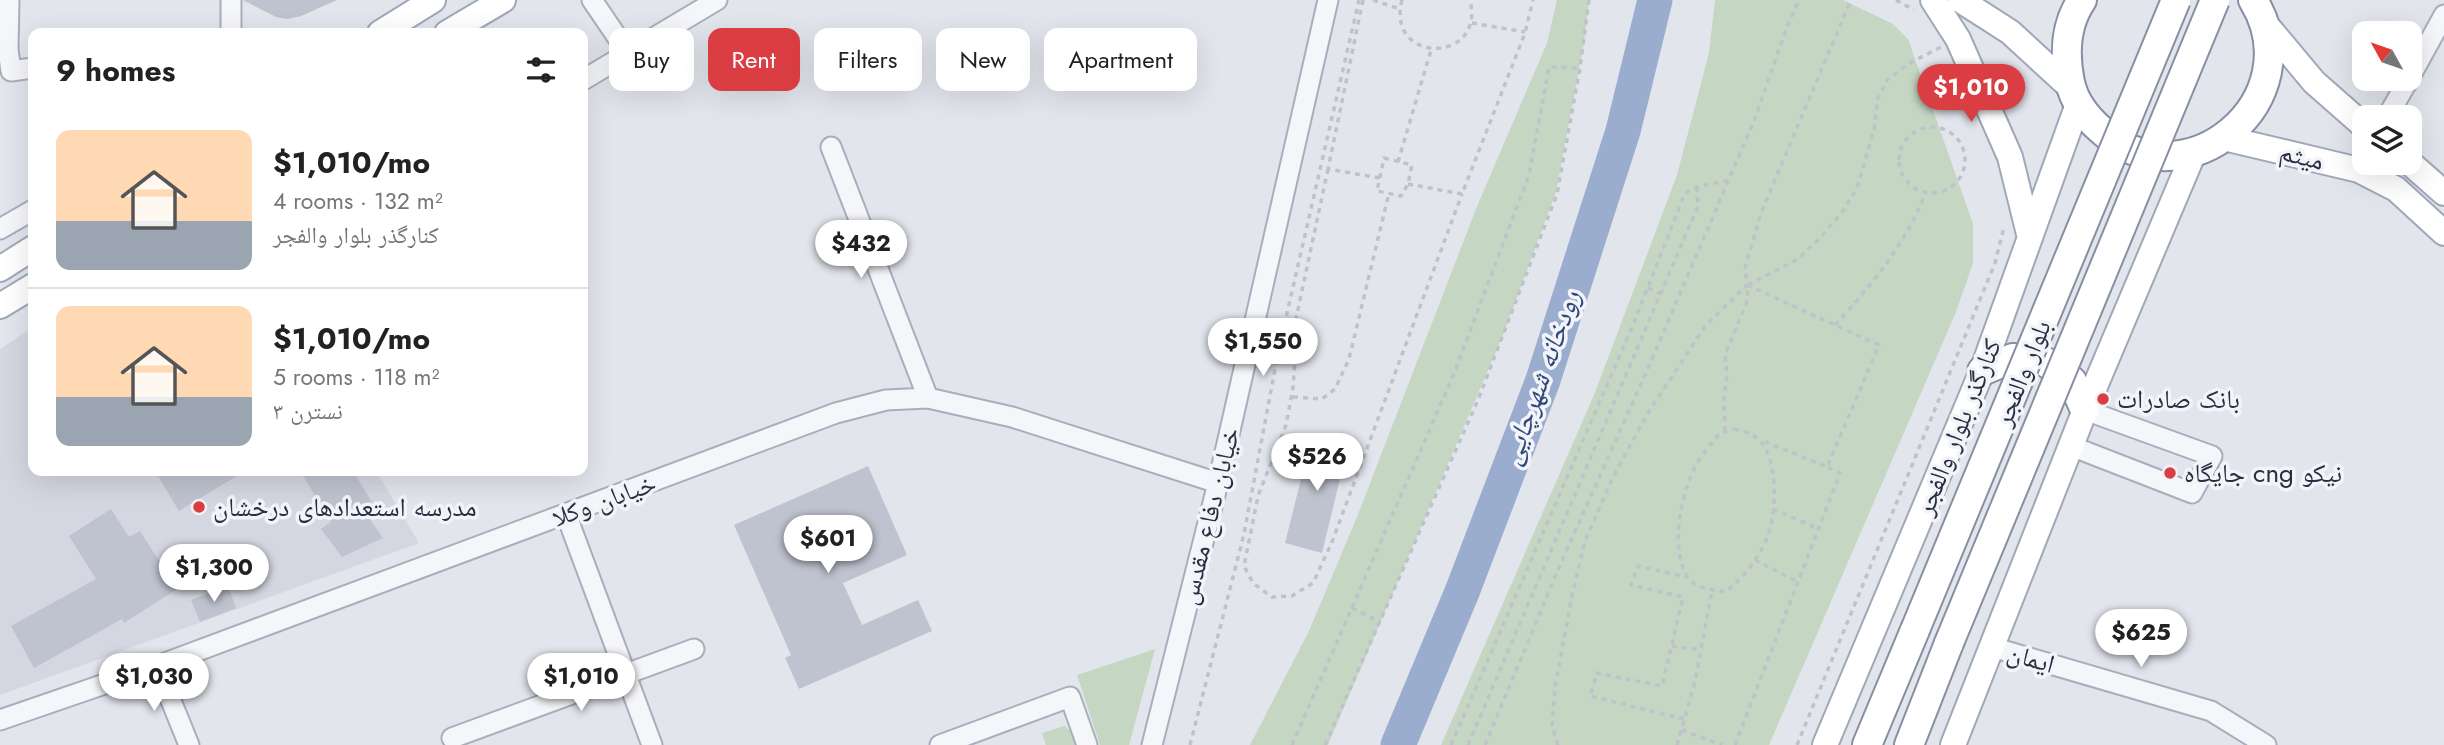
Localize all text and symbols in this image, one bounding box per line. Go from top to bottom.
north arrow [2352,21,2422,91]
map controls [2352,21,2422,175]
chip: Buy [609,28,694,91]
chip: Rent [708,28,800,91]
chip: Filters [814,28,922,91]
chip: New [936,28,1030,91]
chip: Apartment [1044,28,1197,91]
text: 9 homes [56,49,175,92]
icon: filters [522,51,560,89]
pin: $1,010 [1914,64,2028,124]
text: $1,010 [1933,70,2009,104]
button: layers [2352,105,2422,175]
street label: میثم [2276,132,2328,180]
text: $1,010/mo [273,141,430,184]
icon: home [112,158,196,242]
text: 4 rooms · 132 m² [273,184,443,218]
text: کنارگذر بلوار والفجر [273,218,439,252]
pin: $432 [820,220,902,280]
text: $432 [831,226,891,260]
water label: رودخانه شهرچایی [1490,284,1591,470]
street label: بلوار والفجر [1983,314,2060,433]
text: $1,010/mo [273,317,430,360]
pin: $1,550 [1206,318,1320,378]
text: $1,550 [1224,324,1302,358]
street label: کنارگذر بلوار والفجر [1905,333,2011,522]
icon: home [112,334,196,418]
text: 5 rooms · 118 m² [273,360,440,394]
place label: بانک صادرات [2117,380,2240,418]
marker: بانک صادرات [2095,391,2111,407]
text: نسترن ۳ [273,394,343,428]
street label: خیابان دفاع مقدس [1169,423,1249,609]
pin: $526 [1276,434,1358,493]
text: $526 [1287,439,1347,473]
place label: جایگاه cng نیکو [2184,454,2342,492]
street label: خیابان وکلا [547,464,661,536]
marker: جایگاه cng نیکو [2162,465,2178,481]
place label: مدرسه استعدادهای درخشان [213,488,477,526]
marker: مدرسه استعدادهای درخشان [191,499,207,515]
pin: $601 [787,516,869,575]
text: $601 [800,521,856,555]
pin: $1,300 [157,544,271,604]
text: $1,300 [175,550,253,584]
pin: $625 [2100,610,2182,669]
text: $625 [2111,615,2171,649]
street label: ایمان [2003,633,2059,683]
pin: $1,030 [97,654,211,713]
pin: $1,010 [524,654,638,713]
text: $1,030 [115,659,193,693]
text: $1,010 [543,659,619,693]

